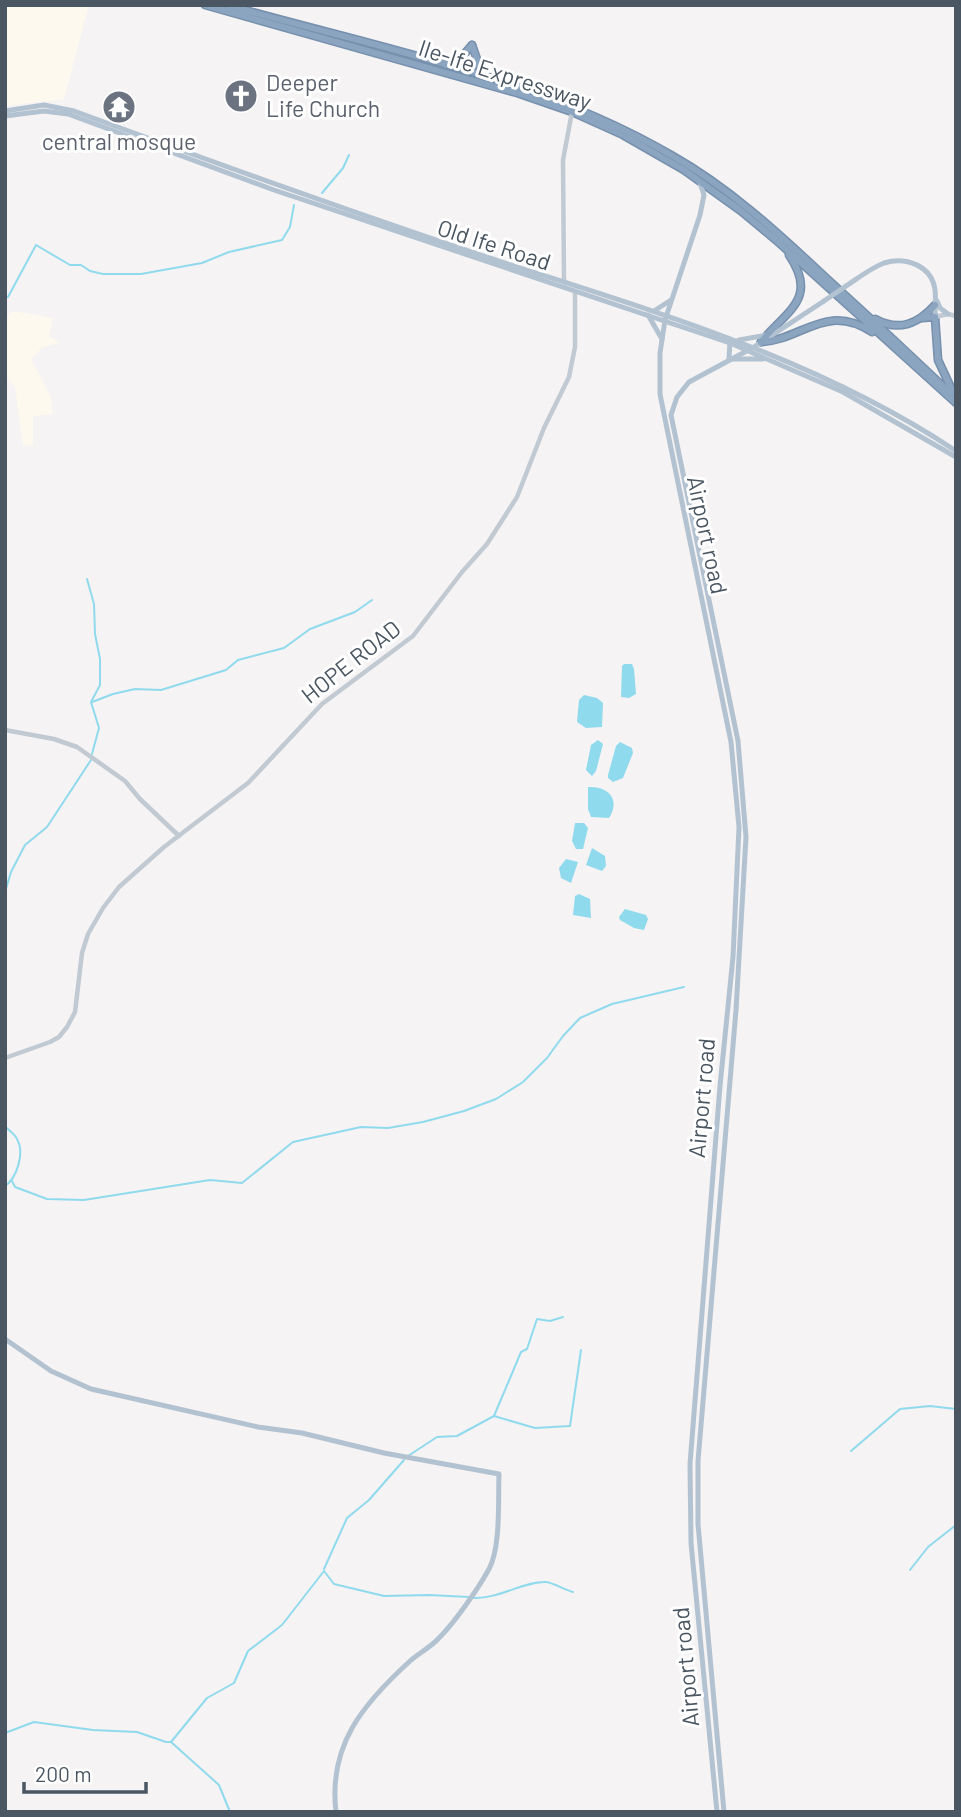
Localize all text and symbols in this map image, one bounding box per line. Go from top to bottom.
street label: Ile-Ife Expressway [415,33,596,115]
place label: Deeper Life Church [266,68,380,122]
church icon: Deeper Life Church [222,77,260,115]
temple icon: central mosque [100,88,138,126]
place label: central mosque [42,127,196,155]
street label: Old Ife Road [434,213,555,276]
street label: Airport road [682,473,734,596]
street label: HOPE ROAD [295,614,406,709]
street label: Airport road [682,1037,720,1159]
street label: Airport road [666,1606,704,1728]
scale bar [24,1750,147,1794]
text: 200 m [35,1761,92,1786]

